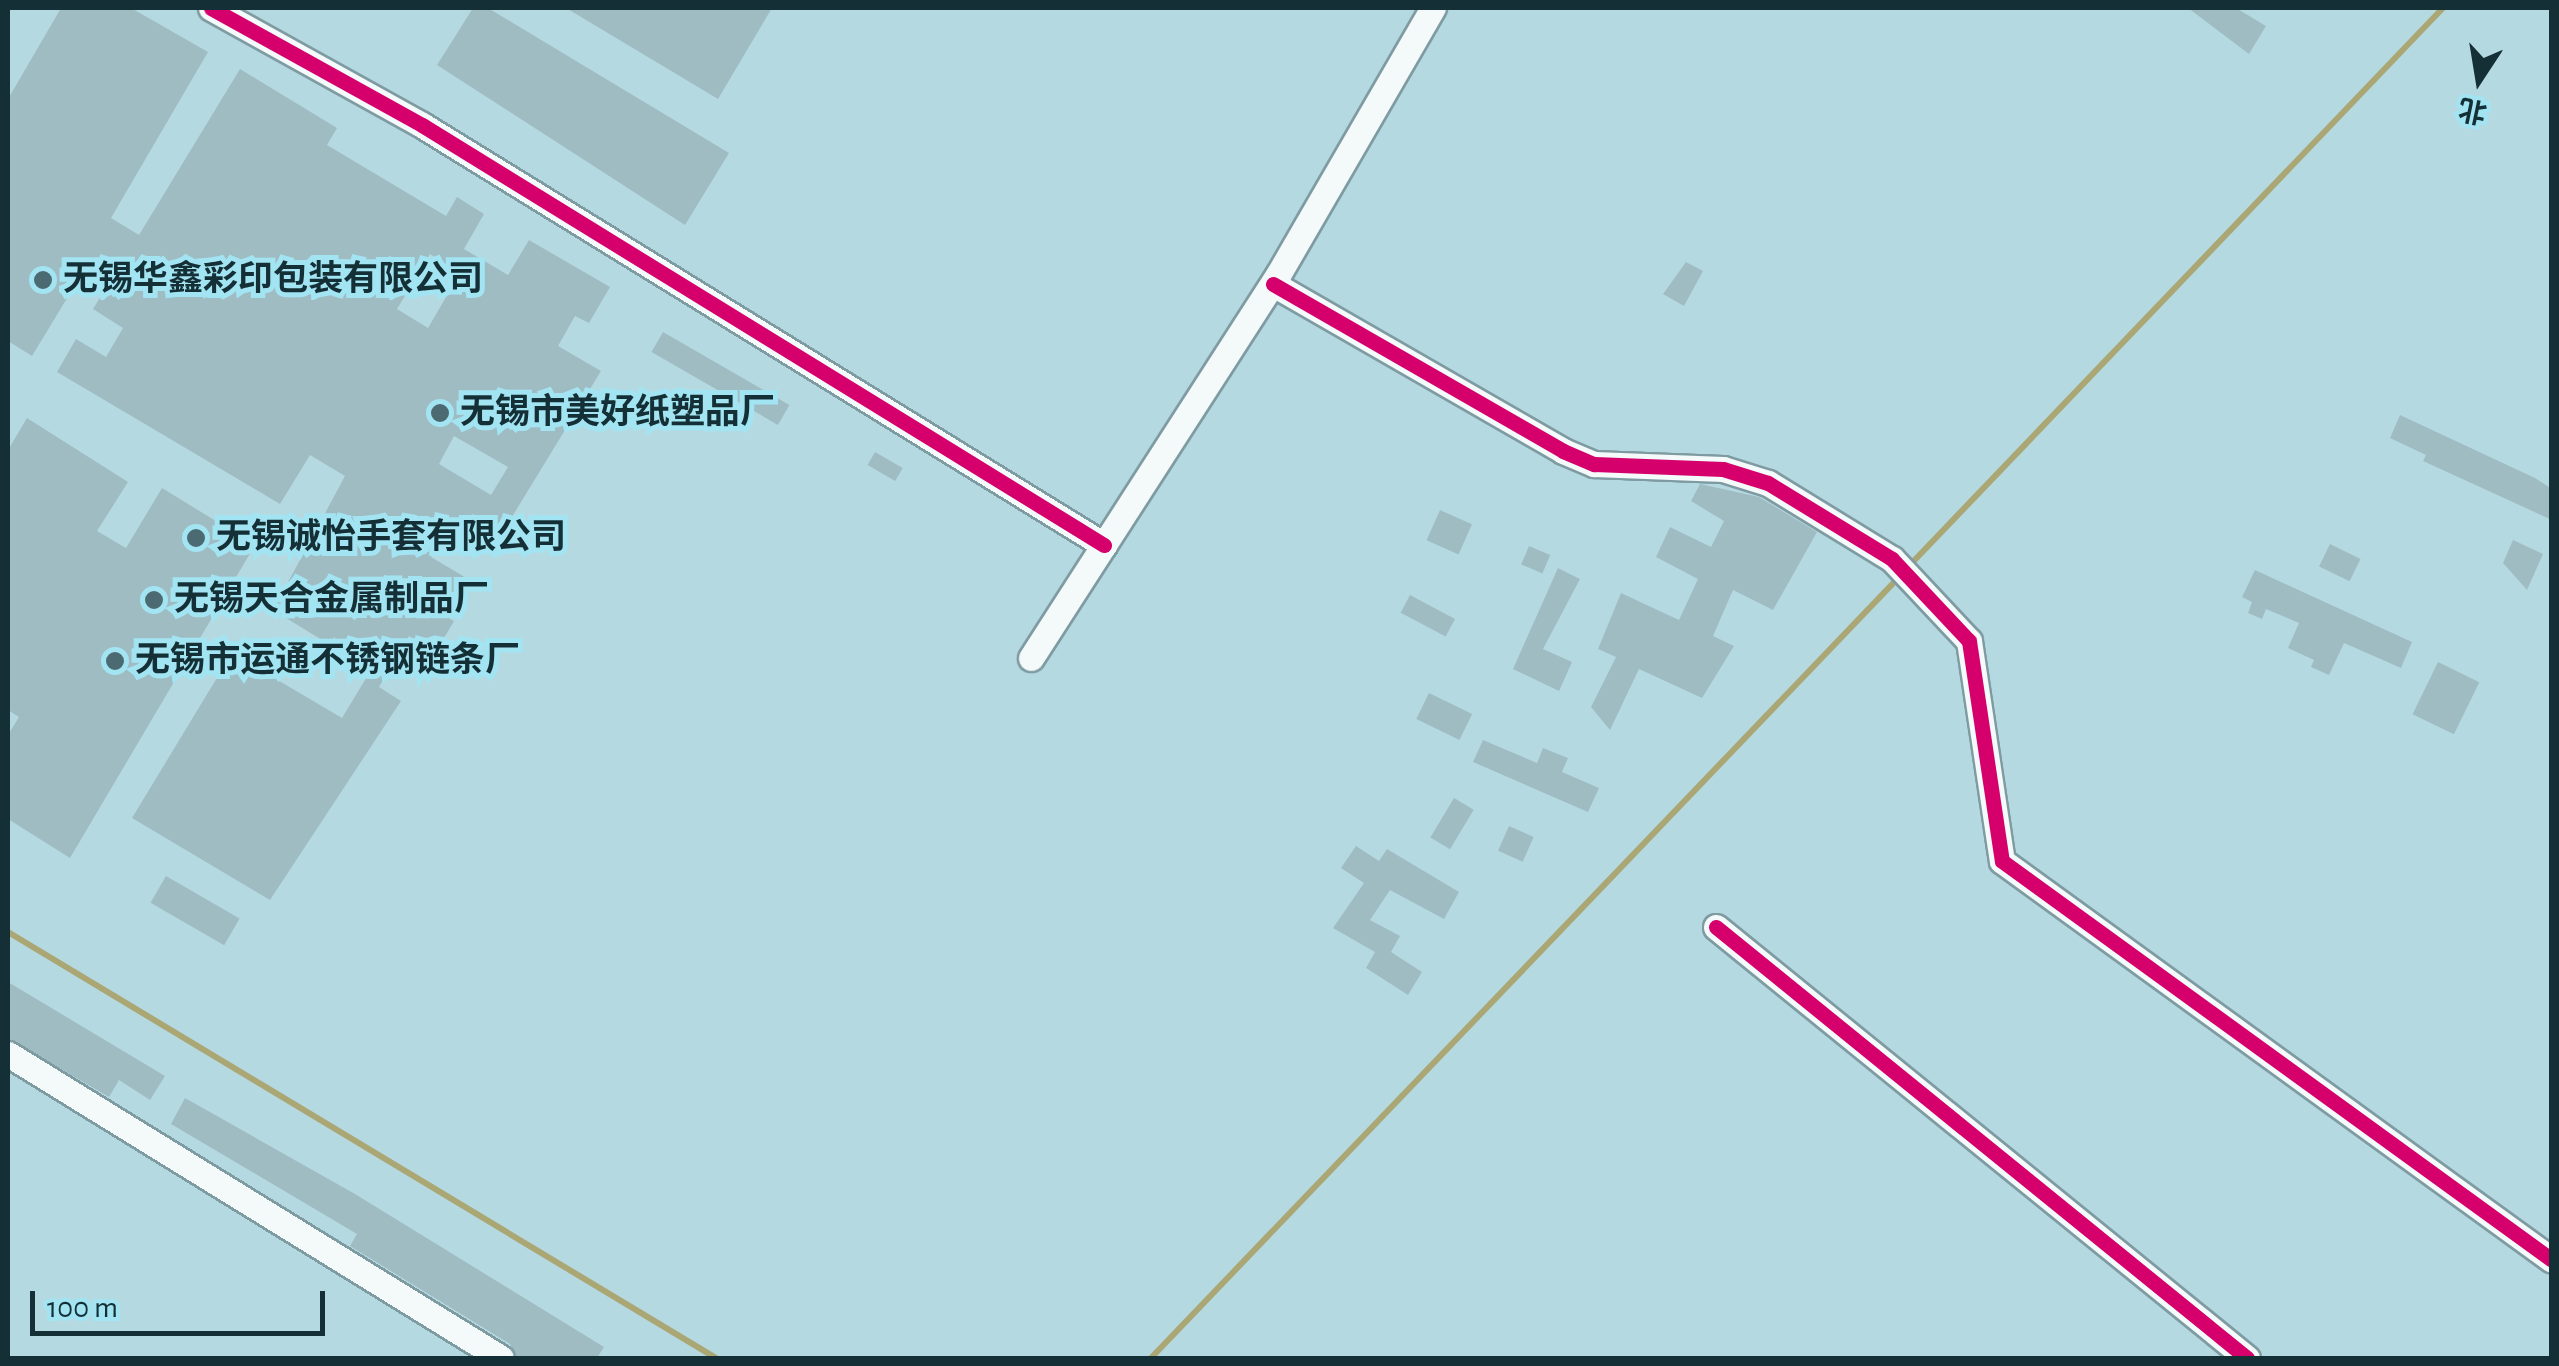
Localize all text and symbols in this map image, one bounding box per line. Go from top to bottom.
north arrow [2429,30,2529,130]
text: 北 [2456,93,2489,126]
place label: 无锡华鑫彩印包装有限公司 [63,259,483,301]
marker: 无锡华鑫彩印包装有限公司 [32,269,54,291]
place label: 无锡市美好纸塑品厂 [460,392,775,434]
marker: 无锡市美好纸塑品厂 [429,402,451,424]
place label: 无锡诚怡手套有限公司 [216,517,566,559]
marker: 无锡诚怡手套有限公司 [185,527,207,549]
place label: 无锡天合金属制品厂 [174,579,489,621]
marker: 无锡天合金属制品厂 [143,589,165,611]
place label: 无锡市运通不锈钢链条厂 [135,640,520,682]
marker: 无锡市运通不锈钢链条厂 [104,650,126,672]
scale bar [35,1271,330,1333]
text: 100 m [47,1293,118,1323]

